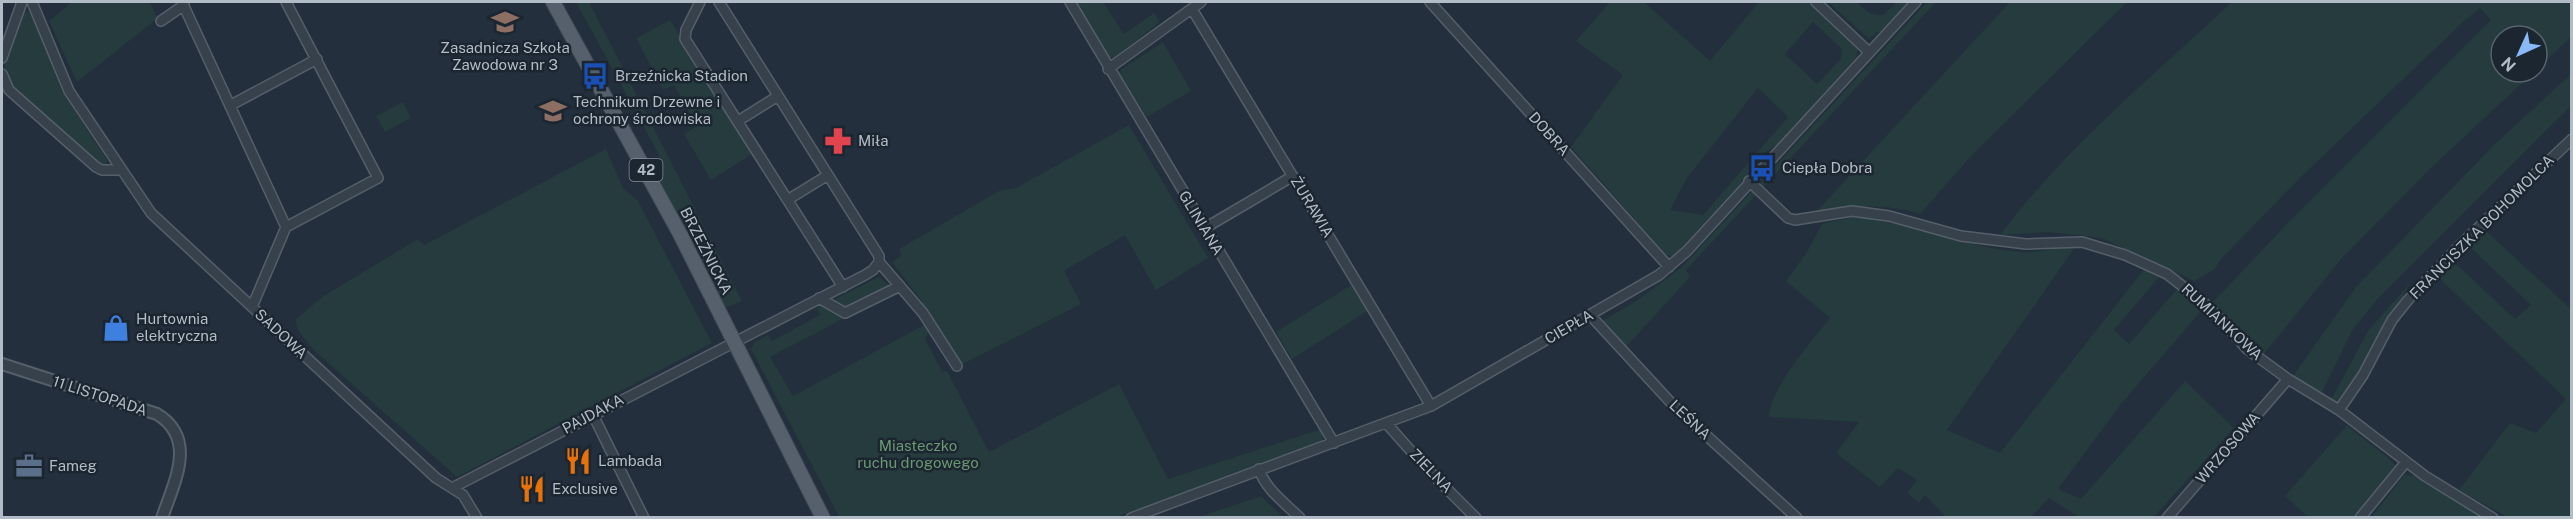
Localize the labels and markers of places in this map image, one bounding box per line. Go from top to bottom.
school or university icon: Zasadnicza Szkoła Zawodowa nr 3 [490,7,520,37]
place label: Zasadnicza Szkoła Zawodowa nr 3 [440,39,570,73]
bus stop icon: Brzeźnicka Stadion [580,61,610,91]
place label: Brzeźnicka Stadion [615,67,748,84]
place label: Technikum Drzewne i ochrony środowiska [573,93,720,127]
school or university icon: Technikum Drzewne i ochrony środowiska [538,96,568,126]
pharmacy icon: Miła [823,126,853,156]
place label: Miła [858,132,888,149]
bus stop icon: Ciepła Dobra [1747,153,1777,183]
place label: Ciepła Dobra [1782,159,1872,176]
place label: Hurtownia elektryczna [136,310,217,344]
shop icon: Hurtownia elektryczna [101,313,131,343]
restaurant icon: Lambada [563,446,593,476]
office icon: Fameg [14,451,44,481]
place label: Lambada [598,452,662,469]
place label: Fameg [49,457,97,474]
restaurant icon: Exclusive [517,474,547,504]
place label: Exclusive [552,480,618,497]

